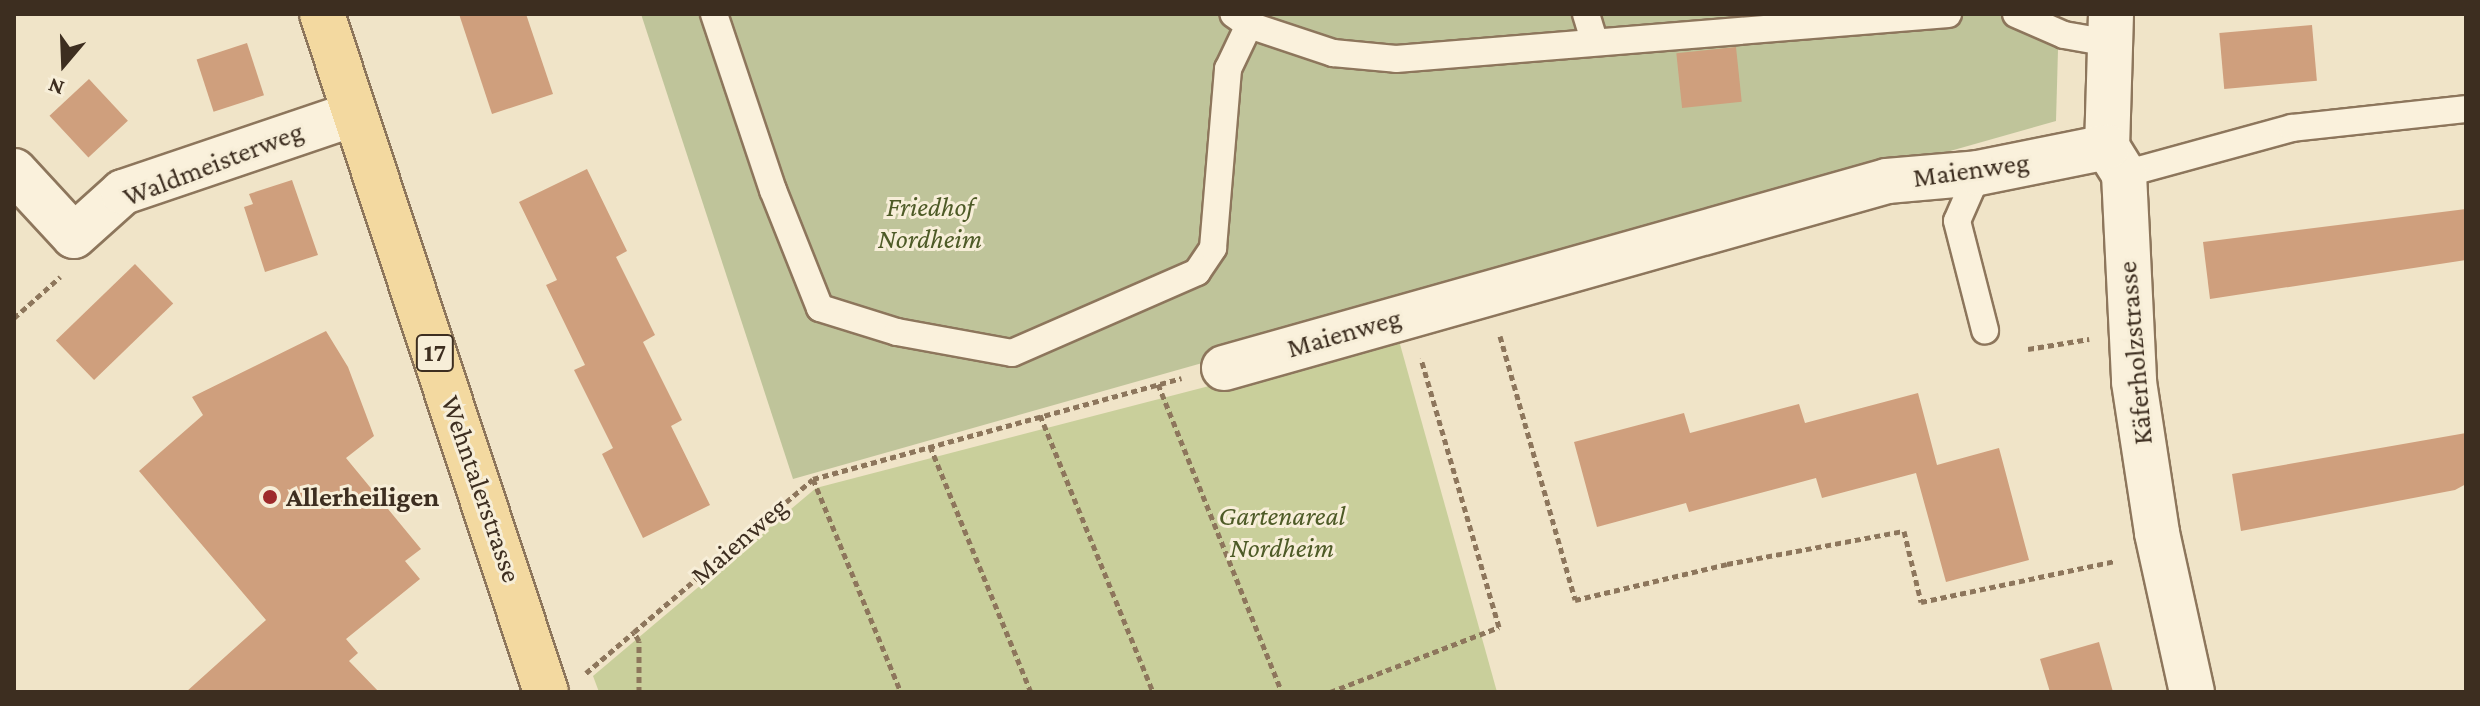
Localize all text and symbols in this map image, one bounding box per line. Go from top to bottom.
north arrow [24,24,104,104]
text: N [45,73,67,101]
street label: Waldmeisterweg [118,114,308,214]
street label: Maienweg [1911,145,2031,195]
park label: Friedhof Nordheim [878,190,982,256]
street label: Käferholzstrasse [2110,260,2160,446]
street label: Maienweg [1283,301,1405,365]
road number: 17 [415,331,455,375]
street label: Wehntalerstrasse [433,391,529,587]
place label: Allerheiligen [286,480,439,514]
marker: Allerheiligen [261,488,279,506]
street label: Maienweg [684,490,794,592]
park label: Gartenareal Nordheim [1219,499,1345,565]

